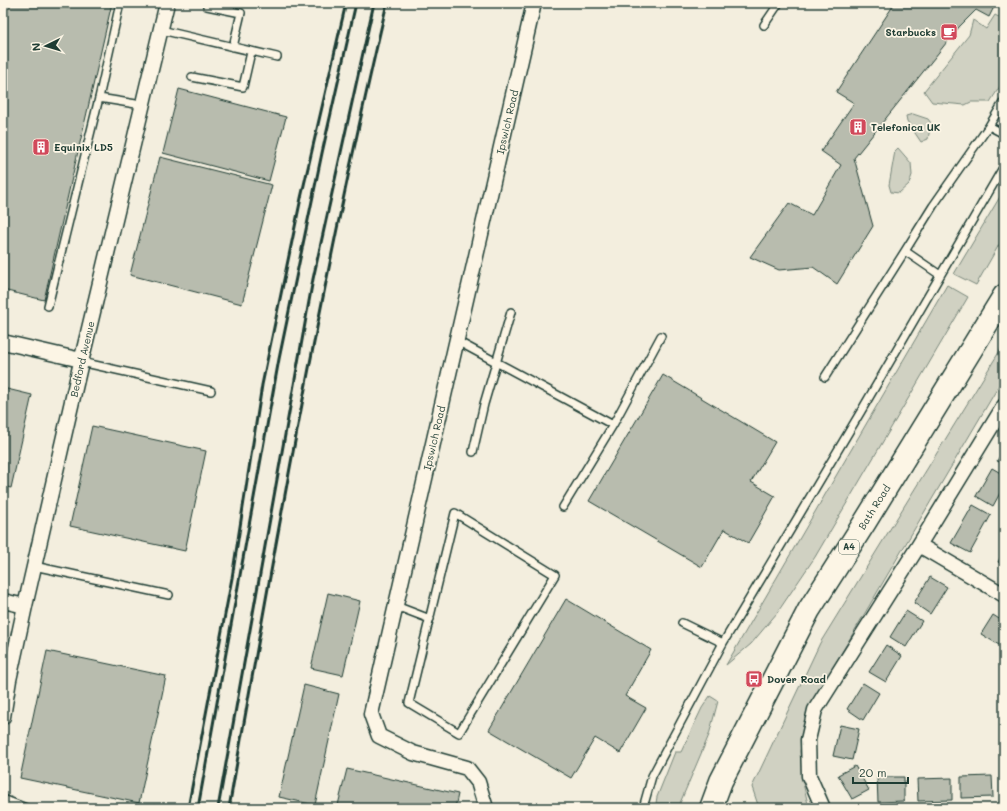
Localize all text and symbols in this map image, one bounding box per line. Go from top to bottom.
cafe icon: Starbucks [939,22,959,42]
place label: Starbucks [885,25,936,39]
north arrow [26,26,66,66]
text: N [28,42,43,52]
street label: Ipswich Road [493,88,521,156]
building icon: Telefonica UK [848,117,868,137]
place label: Telefonica UK [871,120,941,134]
building icon: Equinix LD5 [31,137,51,157]
place label: Equinix LD5 [54,140,113,154]
street label: Bedford Avenue [66,320,98,398]
street label: Ipswich Road [420,404,448,472]
street label: Bath Road [855,482,893,532]
road number: A4 [839,540,859,554]
bus stop icon: Dover Road [744,669,764,689]
place label: Dover Road [767,672,827,686]
scale bar [853,759,908,785]
text: 20 m [859,764,887,780]

